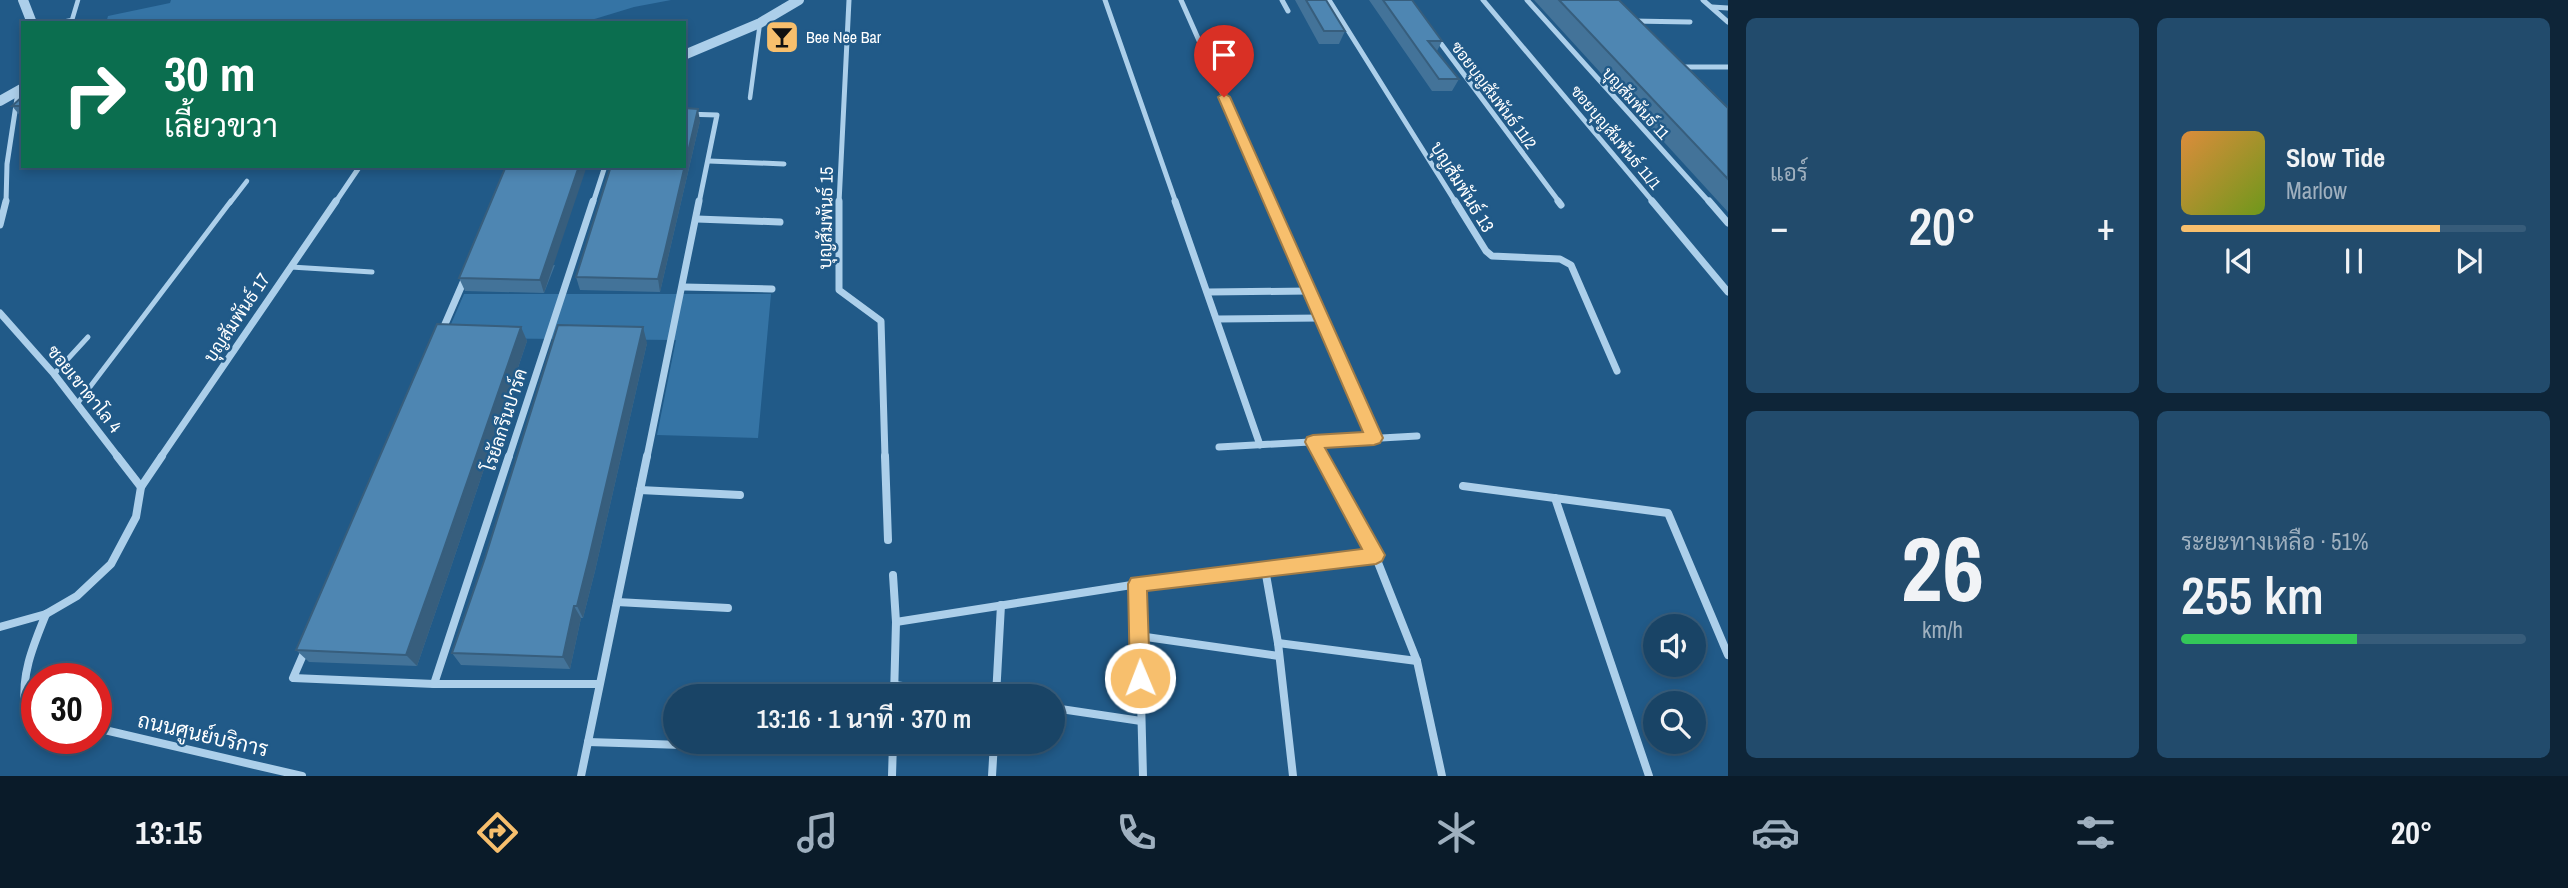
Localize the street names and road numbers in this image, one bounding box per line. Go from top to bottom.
street label: ซอยบุญสัมพันธ์ 11/2 [1445,36,1543,154]
street label: บุญสัมพันธ์ 11 [1597,61,1676,145]
street label: ซอยบุญสัมพันธ์ 11/1 [1565,80,1667,195]
street label: บุญสัมพันธ์ 13 [1425,137,1500,237]
street label: บุญสัมพันธ์ 15 [812,166,839,270]
street label: บุญสัมพันธ์ 17 [197,268,276,367]
street label: ซอยเขาตาโล 4 [41,340,128,438]
street label: โรยัลกรีนปาร์ค [476,365,533,475]
street label: ถนนศูนย์บริการ [135,705,271,765]

